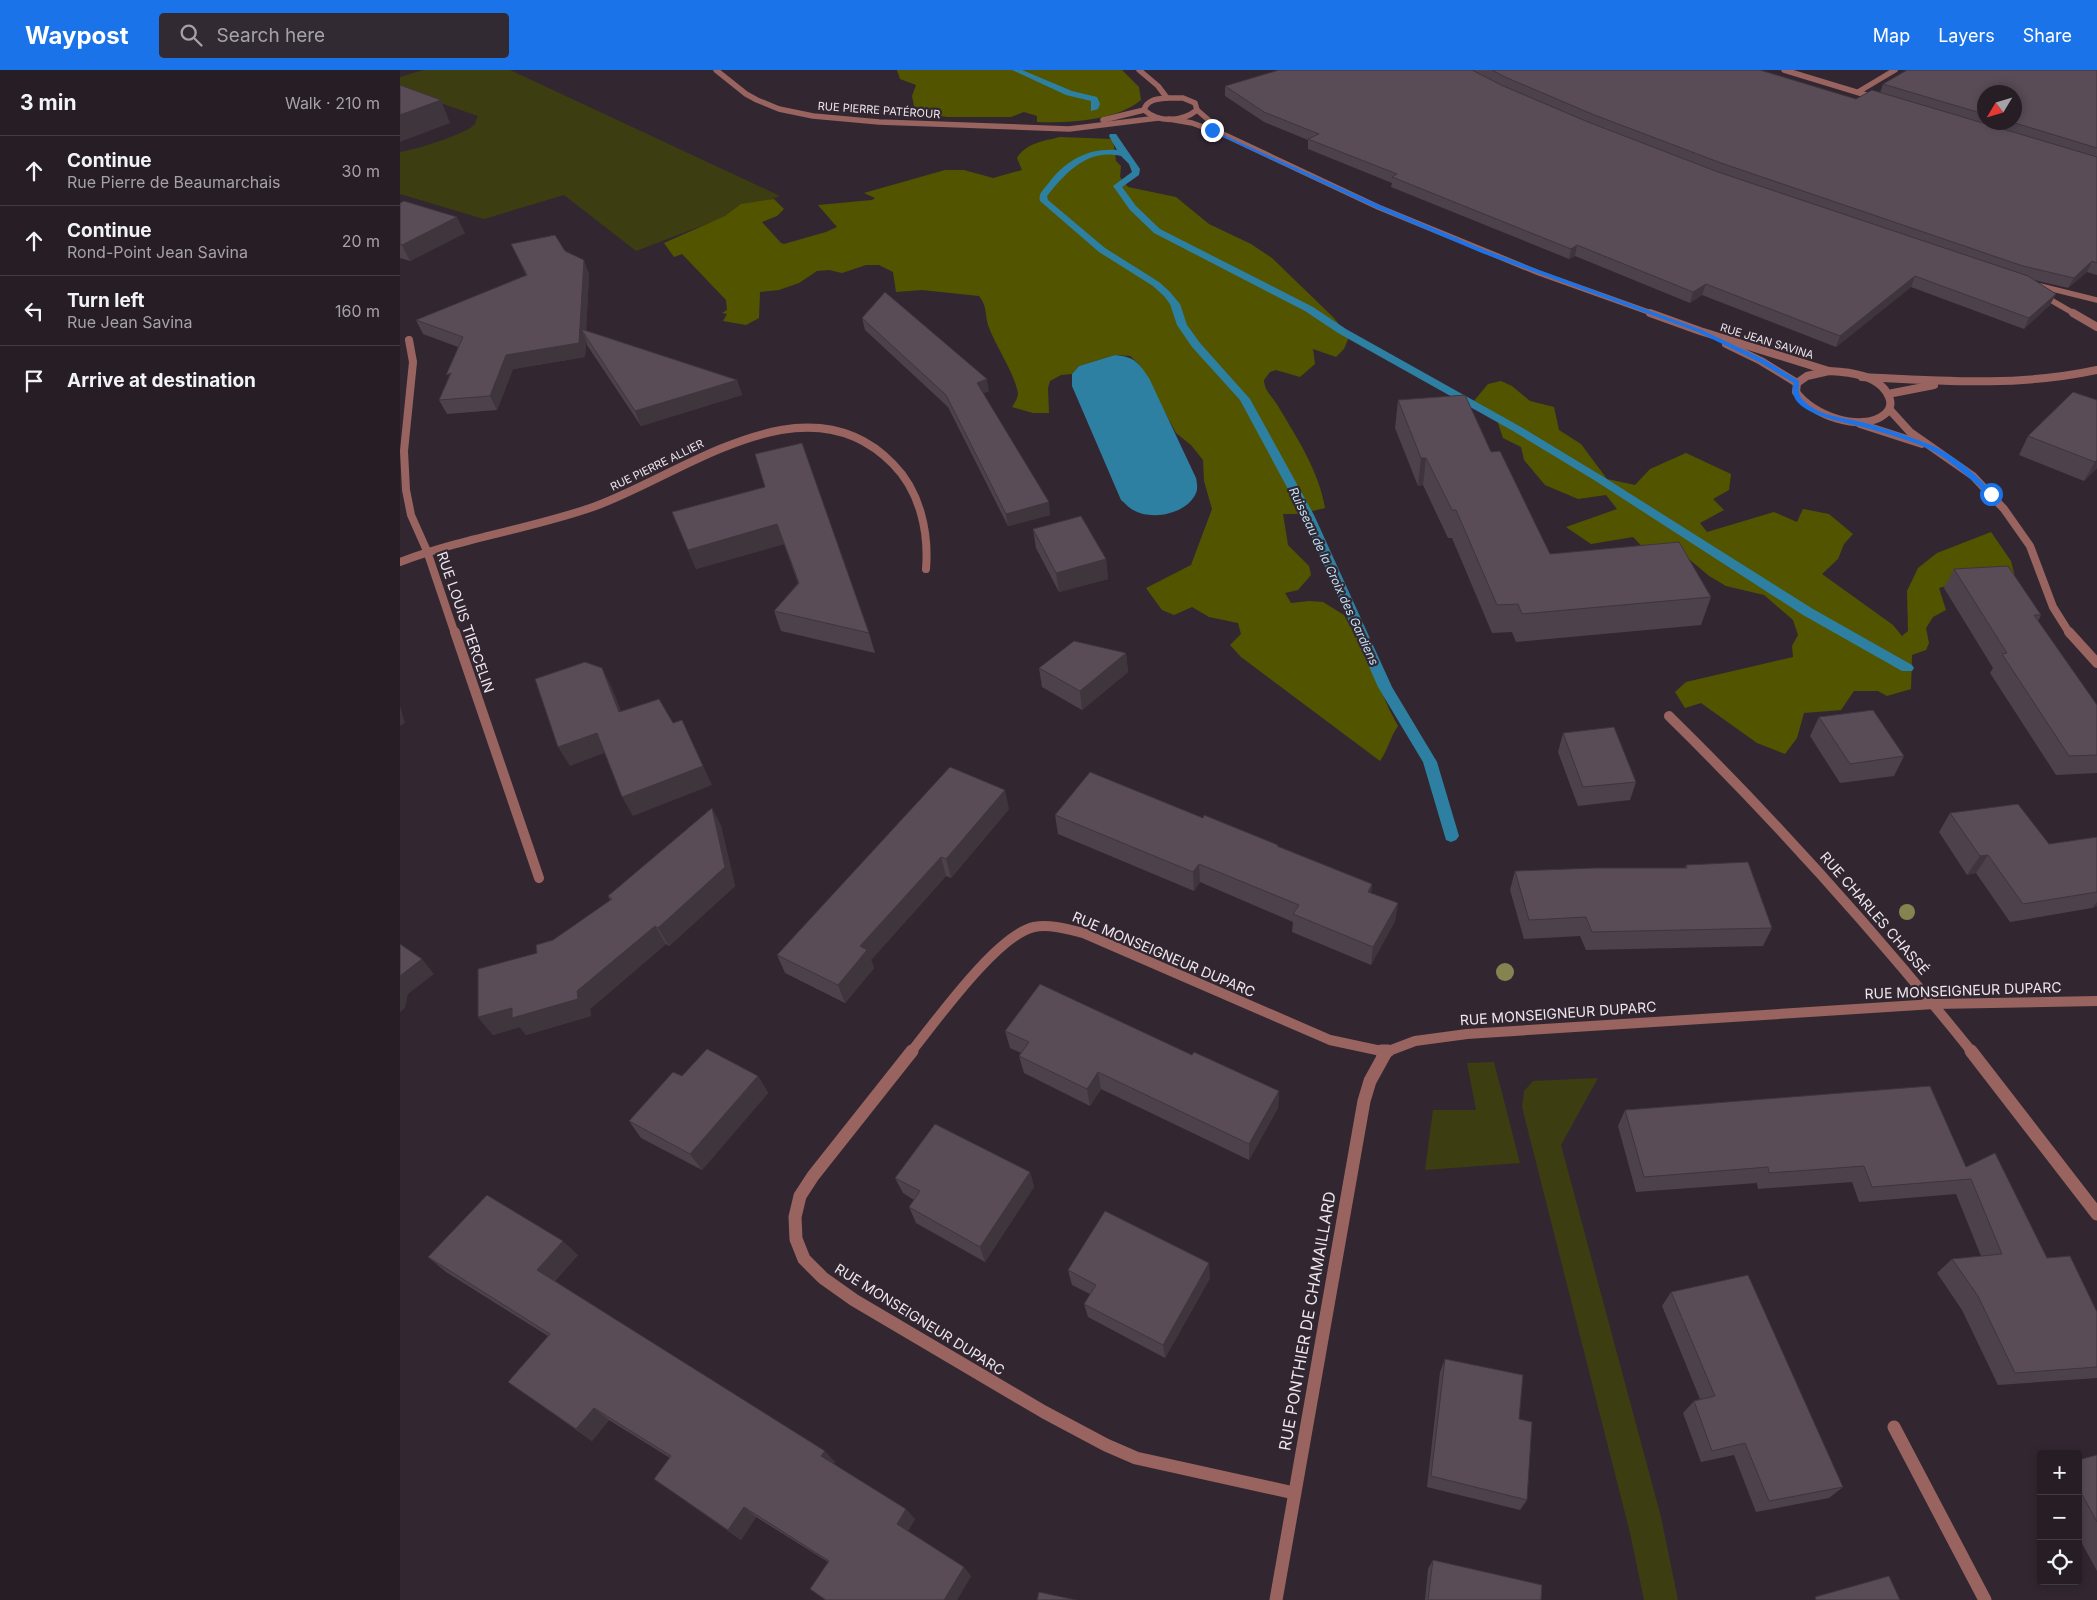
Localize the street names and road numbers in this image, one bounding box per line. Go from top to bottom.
street label: RUE PIERRE PATÉROUR [817,99,941,121]
street label: RUE JEAN SAVINA [1718,320,1816,362]
street label: RUE PIERRE ALLIER [608,436,706,494]
street label: RUE LOUIS TIERCELIN [434,549,498,695]
street label: RUE CHARLES CHASSÉ [1817,848,1933,978]
street label: RUE MONSEIGNEUR DUPARC [1070,908,1258,1000]
street label: RUE MONSEIGNEUR DUPARC [1864,978,2062,1002]
street label: RUE MONSEIGNEUR DUPARC [1459,998,1657,1028]
street label: RUE PONTHIER DE CHAMAILLARD [1274,1190,1340,1452]
street label: RUE MONSEIGNEUR DUPARC [832,1260,1008,1378]

